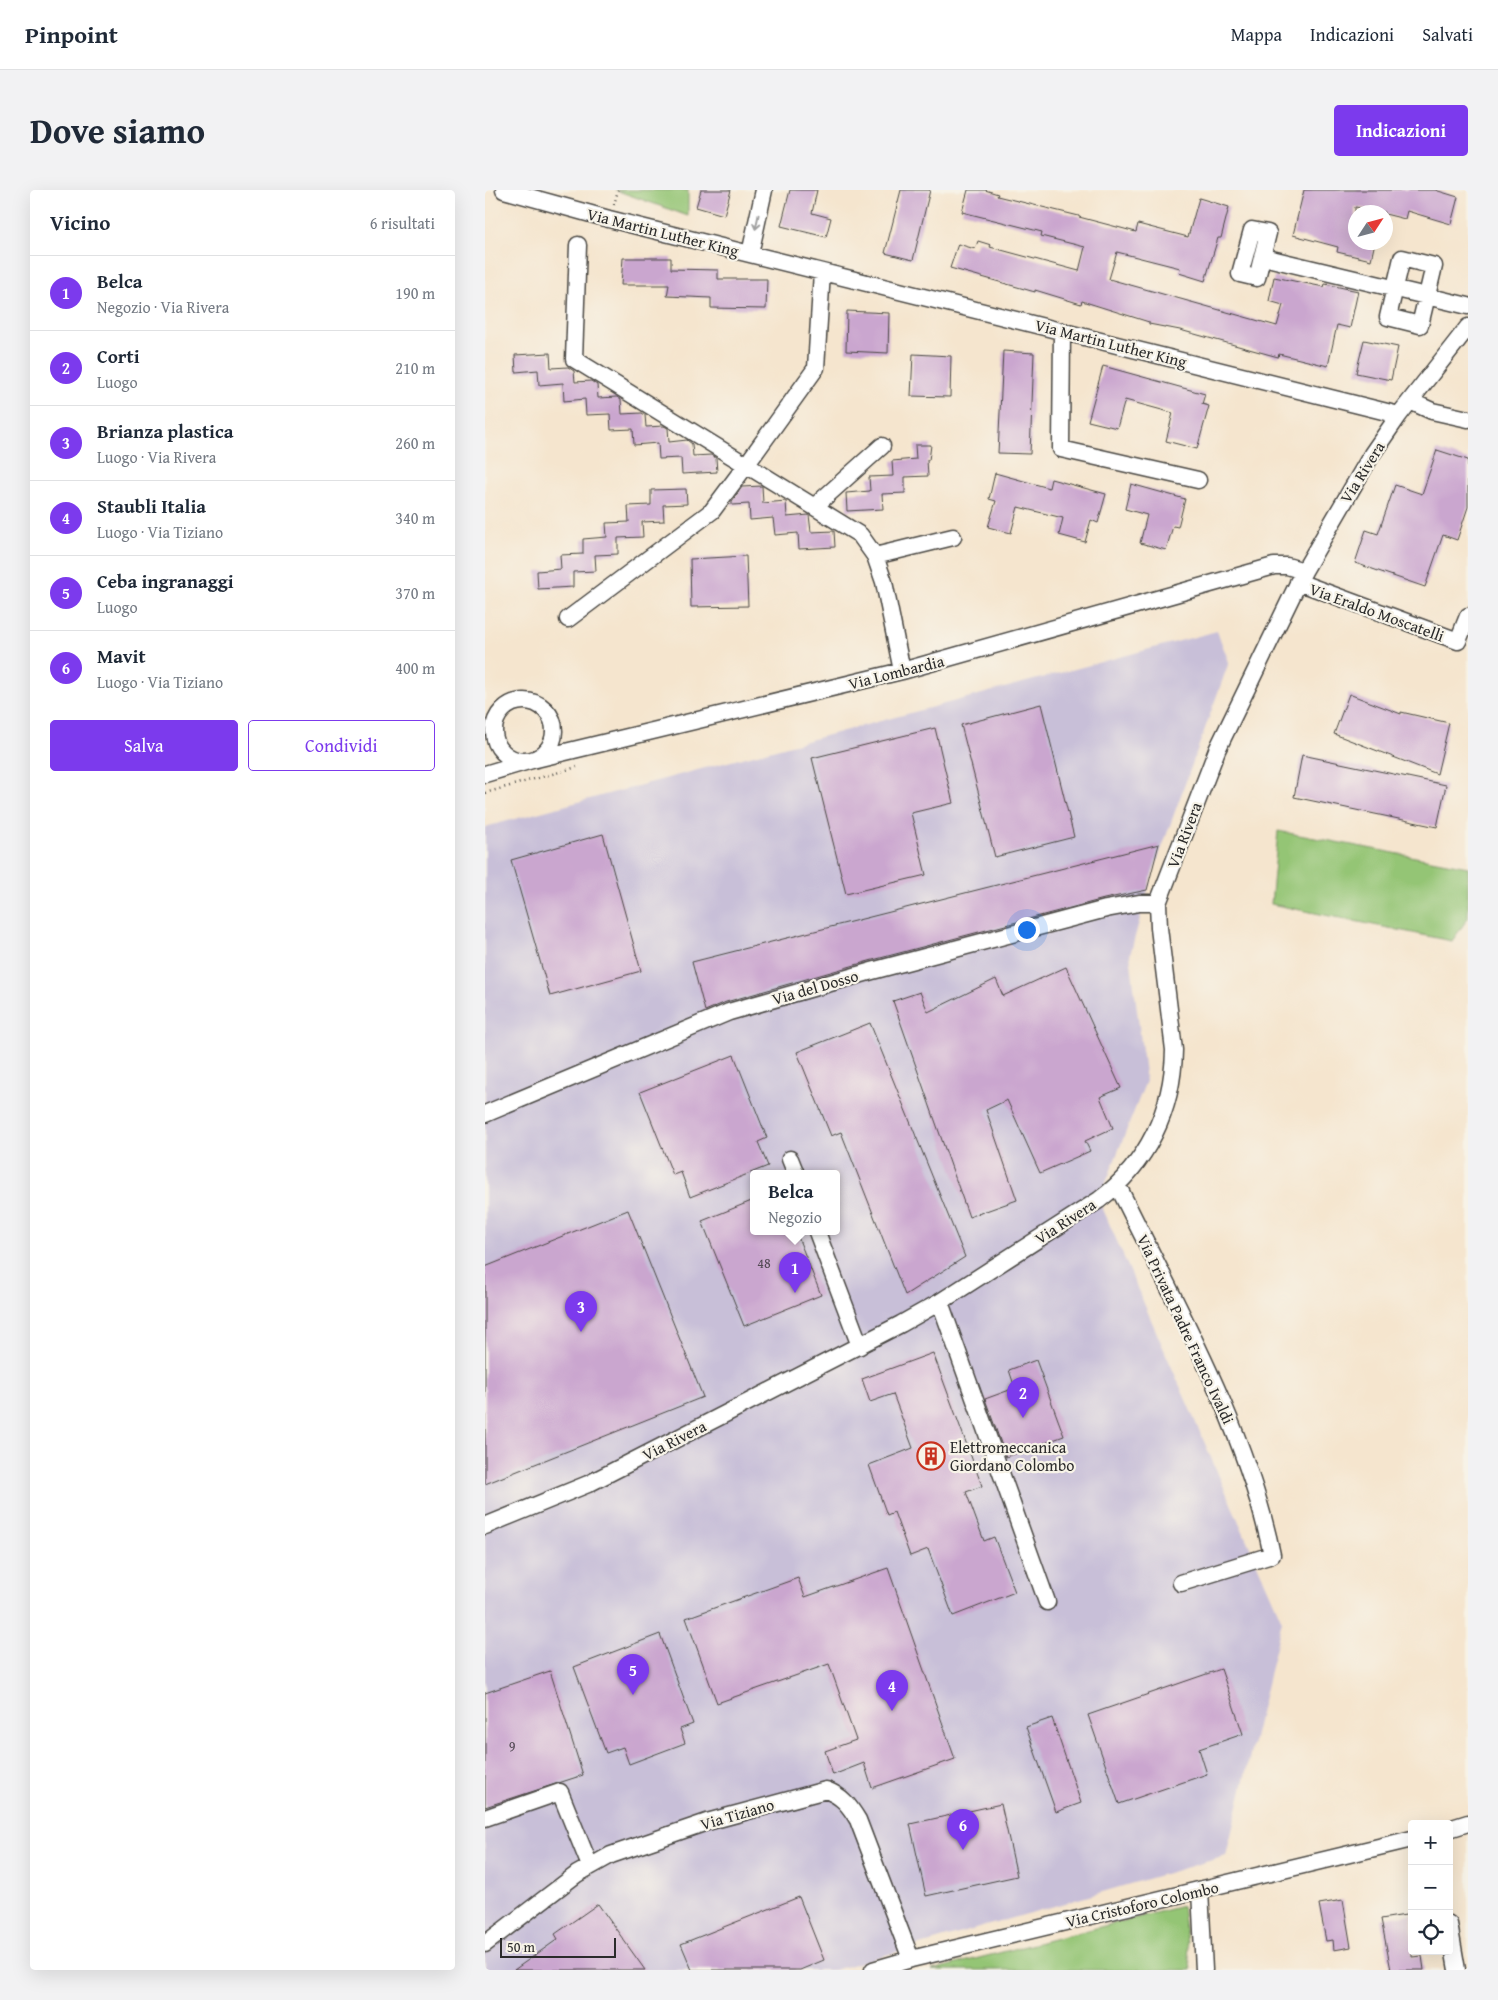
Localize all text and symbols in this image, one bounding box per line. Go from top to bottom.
text: Pinpoint [25,17,118,52]
text: Mappa [1231,21,1282,48]
text: Indicazioni [1310,21,1394,48]
text: Salvati [1422,21,1473,48]
text: Dove siamo [30,105,205,156]
button: Indicazioni [1334,105,1468,156]
street label: Via Martin Luther King [585,202,741,262]
north arrow [1348,205,1393,250]
text: Vicino [50,207,110,238]
text: 6 risultati [370,211,435,235]
one-way arrow [752,213,761,229]
text: Belca [97,267,142,295]
text: 1 [62,281,70,305]
text: 190 m [395,281,435,305]
text: Negozio · Via Rivera [97,295,229,319]
street label: Via Martin Luther King [1033,313,1189,373]
text: Corti [97,342,140,370]
text: 2 [62,356,70,380]
text: 210 m [395,356,435,380]
text: Luogo [97,370,138,394]
text: Brianza plastica [97,417,234,445]
text: 3 [62,431,70,455]
text: 260 m [395,431,435,455]
street label: Via Rivera [1334,436,1391,508]
text: Luogo · Via Rivera [97,445,216,469]
text: Staubli Italia [97,492,206,520]
text: 4 [62,506,70,530]
text: 340 m [395,506,435,530]
text: Luogo · Via Tiziano [97,520,223,544]
text: Ceba ingranaggi [97,567,234,595]
street label: Via Eraldo Moscatelli [1306,576,1448,648]
text: 5 [62,581,70,605]
text: 370 m [395,581,435,605]
text: Luogo [97,595,138,619]
text: Mavit [97,642,146,670]
street label: Via Lombardia [846,648,947,695]
text: 6 [62,656,70,680]
text: 400 m [395,656,435,680]
text: Luogo · Via Tiziano [97,670,223,694]
button: Salva [50,720,238,771]
button: Condividi [248,720,435,771]
street label: Via Rivera [1160,798,1208,871]
your location [1014,917,1040,943]
street label: Via del Dosso [769,963,861,1011]
popup [750,1170,840,1235]
text: Belca [768,1177,814,1205]
street label: Via Rivera [1030,1192,1101,1250]
text: Negozio [768,1205,822,1229]
street label: Via Privata Padre Franco Ivaldi [1131,1230,1241,1428]
pin: 1 [779,1252,811,1293]
house number: 48 [757,1253,771,1273]
pin: 3 [565,1291,597,1332]
pin: 2 [1007,1377,1039,1418]
street label: Via Rivera [638,1413,711,1466]
place label: Elettromeccanica Giordano Colombo [950,1435,1074,1477]
building icon: Elettromeccanica Giordano Colombo [916,1441,946,1471]
pin: 5 [617,1654,649,1695]
pin: 4 [876,1670,908,1711]
house number: 9 [509,1736,516,1756]
street label: Via Tiziano [697,1792,777,1836]
pin: 6 [947,1809,979,1850]
map controls [1408,1820,1453,1955]
button: + [1408,1820,1453,1865]
button: − [1408,1865,1453,1910]
street label: Via Cristoforo Colombo [1063,1875,1221,1933]
button: locate [1408,1910,1453,1955]
scale bar [500,1935,616,1958]
text: 50 m [507,1937,535,1957]

